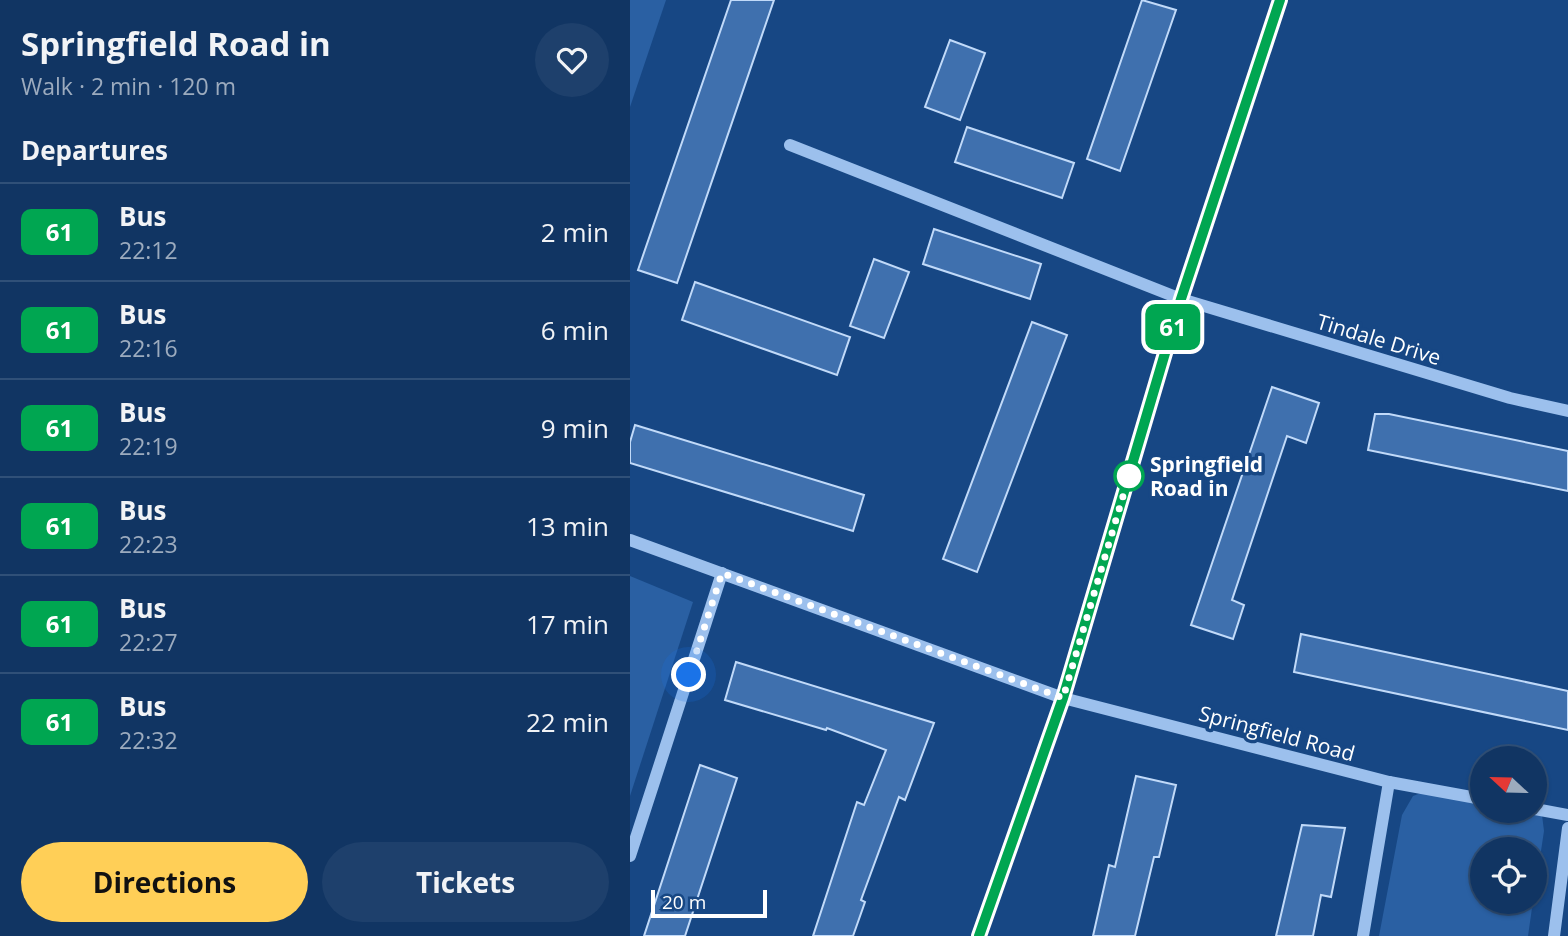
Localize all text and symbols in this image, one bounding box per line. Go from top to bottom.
text: Springfield Road in [21,21,331,66]
button: heart [535,23,609,97]
text: Walk · 2 min · 120 m [21,70,236,102]
text: Departures [21,132,168,168]
text: Bus [119,198,166,234]
text: 2 min [541,214,609,250]
text: 61 [46,215,73,248]
text: 22:12 [119,234,178,266]
text: Bus [119,296,166,332]
line badge: 61 [1142,304,1204,350]
street label: Tindale Drive [1314,307,1444,371]
text: 61 [1159,310,1187,343]
text: 6 min [541,312,609,348]
text: 61 [46,313,73,346]
text: 22:16 [119,332,178,364]
text: Bus [119,394,166,430]
text: 9 min [541,410,609,446]
text: 61 [46,411,73,444]
text: 22:19 [119,430,178,462]
place label: Springfield Road in [1150,450,1263,502]
marker: Springfield Road in [1114,461,1144,491]
text: Bus [119,492,166,528]
text: 13 min [526,508,609,544]
text: 61 [46,509,73,542]
text: 22:23 [119,528,178,560]
text: Bus [119,590,166,626]
text: 17 min [526,606,609,642]
text: 61 [46,607,73,640]
text: 22:27 [119,626,178,658]
your location [671,657,706,692]
text: Bus [119,688,166,724]
street label: Springfield Road [1196,699,1358,767]
text: 22 min [526,704,609,740]
text: 61 [46,705,73,738]
text: 22:32 [119,724,178,756]
north arrow [1470,746,1547,822]
map controls [1470,746,1547,914]
button: locate [1470,837,1547,914]
button: Directions [21,842,308,922]
button: Tickets [322,842,609,922]
scale bar [651,887,766,919]
text: 20 m [662,889,706,915]

